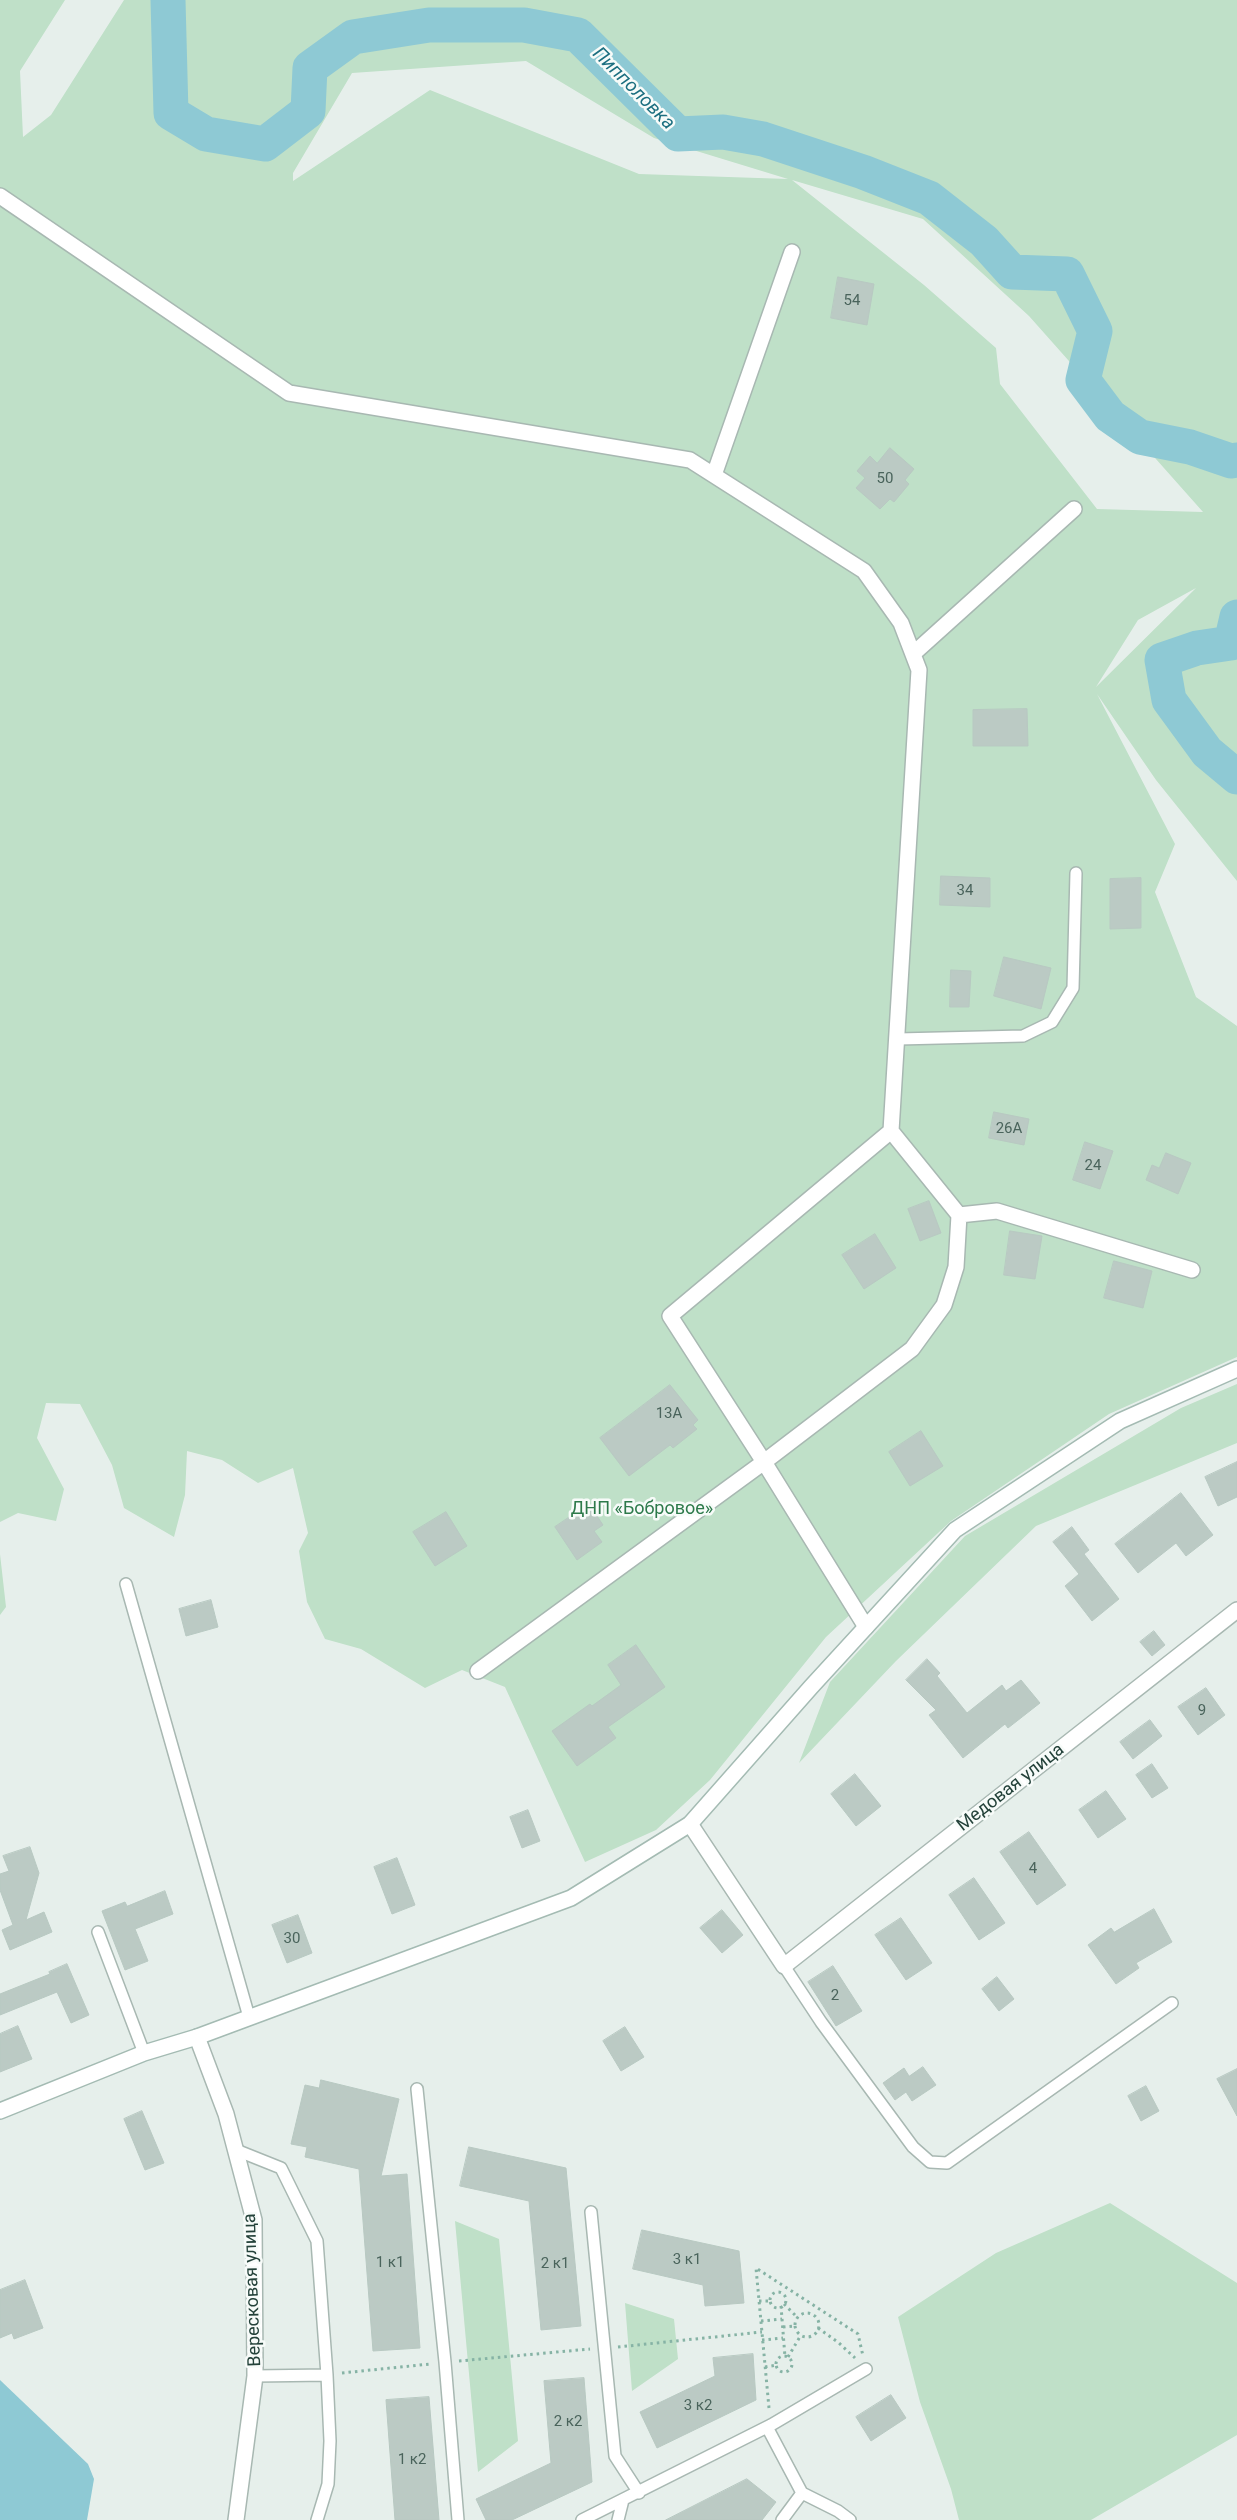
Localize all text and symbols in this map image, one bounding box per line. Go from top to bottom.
water label: Пипполовка [587,43,679,135]
house number: 54 [844,292,860,310]
house number: 50 [877,470,893,488]
house number: 34 [957,882,973,900]
house number: 26А [996,1120,1022,1138]
house number: 24 [1085,1157,1101,1175]
house number: 13А [656,1405,682,1423]
park label: ДНП «Бобровое» [571,1498,713,1520]
house number: 9 [1198,1702,1206,1720]
street label: Медовая улица [953,1739,1069,1837]
house number: 4 [1029,1860,1037,1878]
house number: 30 [284,1930,300,1948]
house number: 2 [831,1987,839,2005]
street label: Вересковая улица [240,2213,266,2367]
house number: 3 к1 [673,2251,701,2269]
house number: 1 к1 [376,2254,404,2272]
house number: 2 к1 [541,2255,569,2273]
house number: 3 к2 [684,2397,712,2415]
house number: 2 к2 [554,2413,582,2431]
house number: 1 к2 [398,2451,426,2469]

